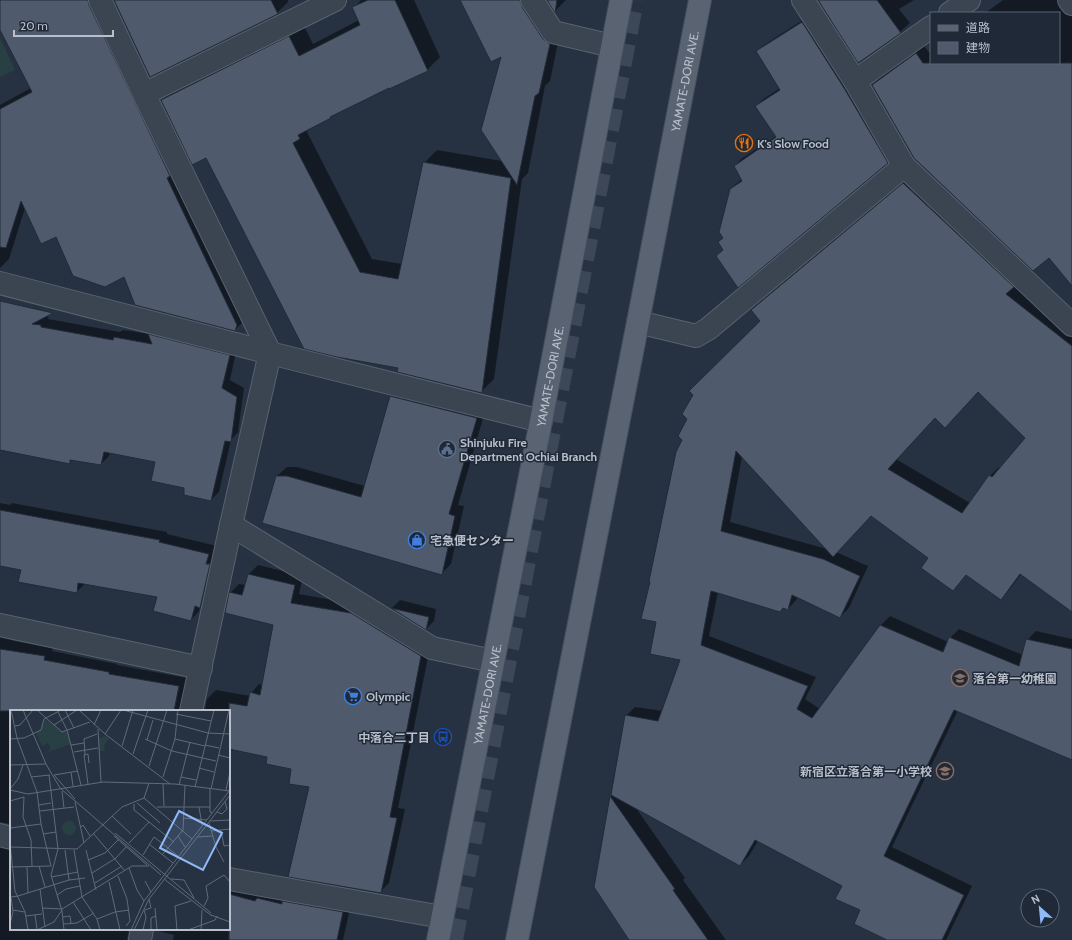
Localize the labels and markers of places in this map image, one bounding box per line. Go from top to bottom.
restaurant icon: K's Slow Food [734,133,754,153]
place label: K's Slow Food [757,136,829,151]
place label: Shinjuku Fire Department Ochiai Branch [460,435,597,464]
public building icon: Shinjuku Fire Department Ochiai Branch [437,439,457,459]
shop icon: 宅急便センター [407,530,427,550]
place label: 宅急便センター [430,533,514,548]
school or university icon: 落合第一幼稚園 [950,668,970,688]
place label: 落合第一幼稚園 [973,671,1057,686]
supermarket icon: Olympic [343,686,363,706]
place label: Olympic [366,689,411,704]
bus stop icon: 中落合二丁目 [433,727,453,747]
place label: 中落合二丁目 [358,730,430,745]
school or university icon: 新宿区立落合第一小学校 [935,761,955,781]
place label: 新宿区立落合第一小学校 [800,764,932,779]

